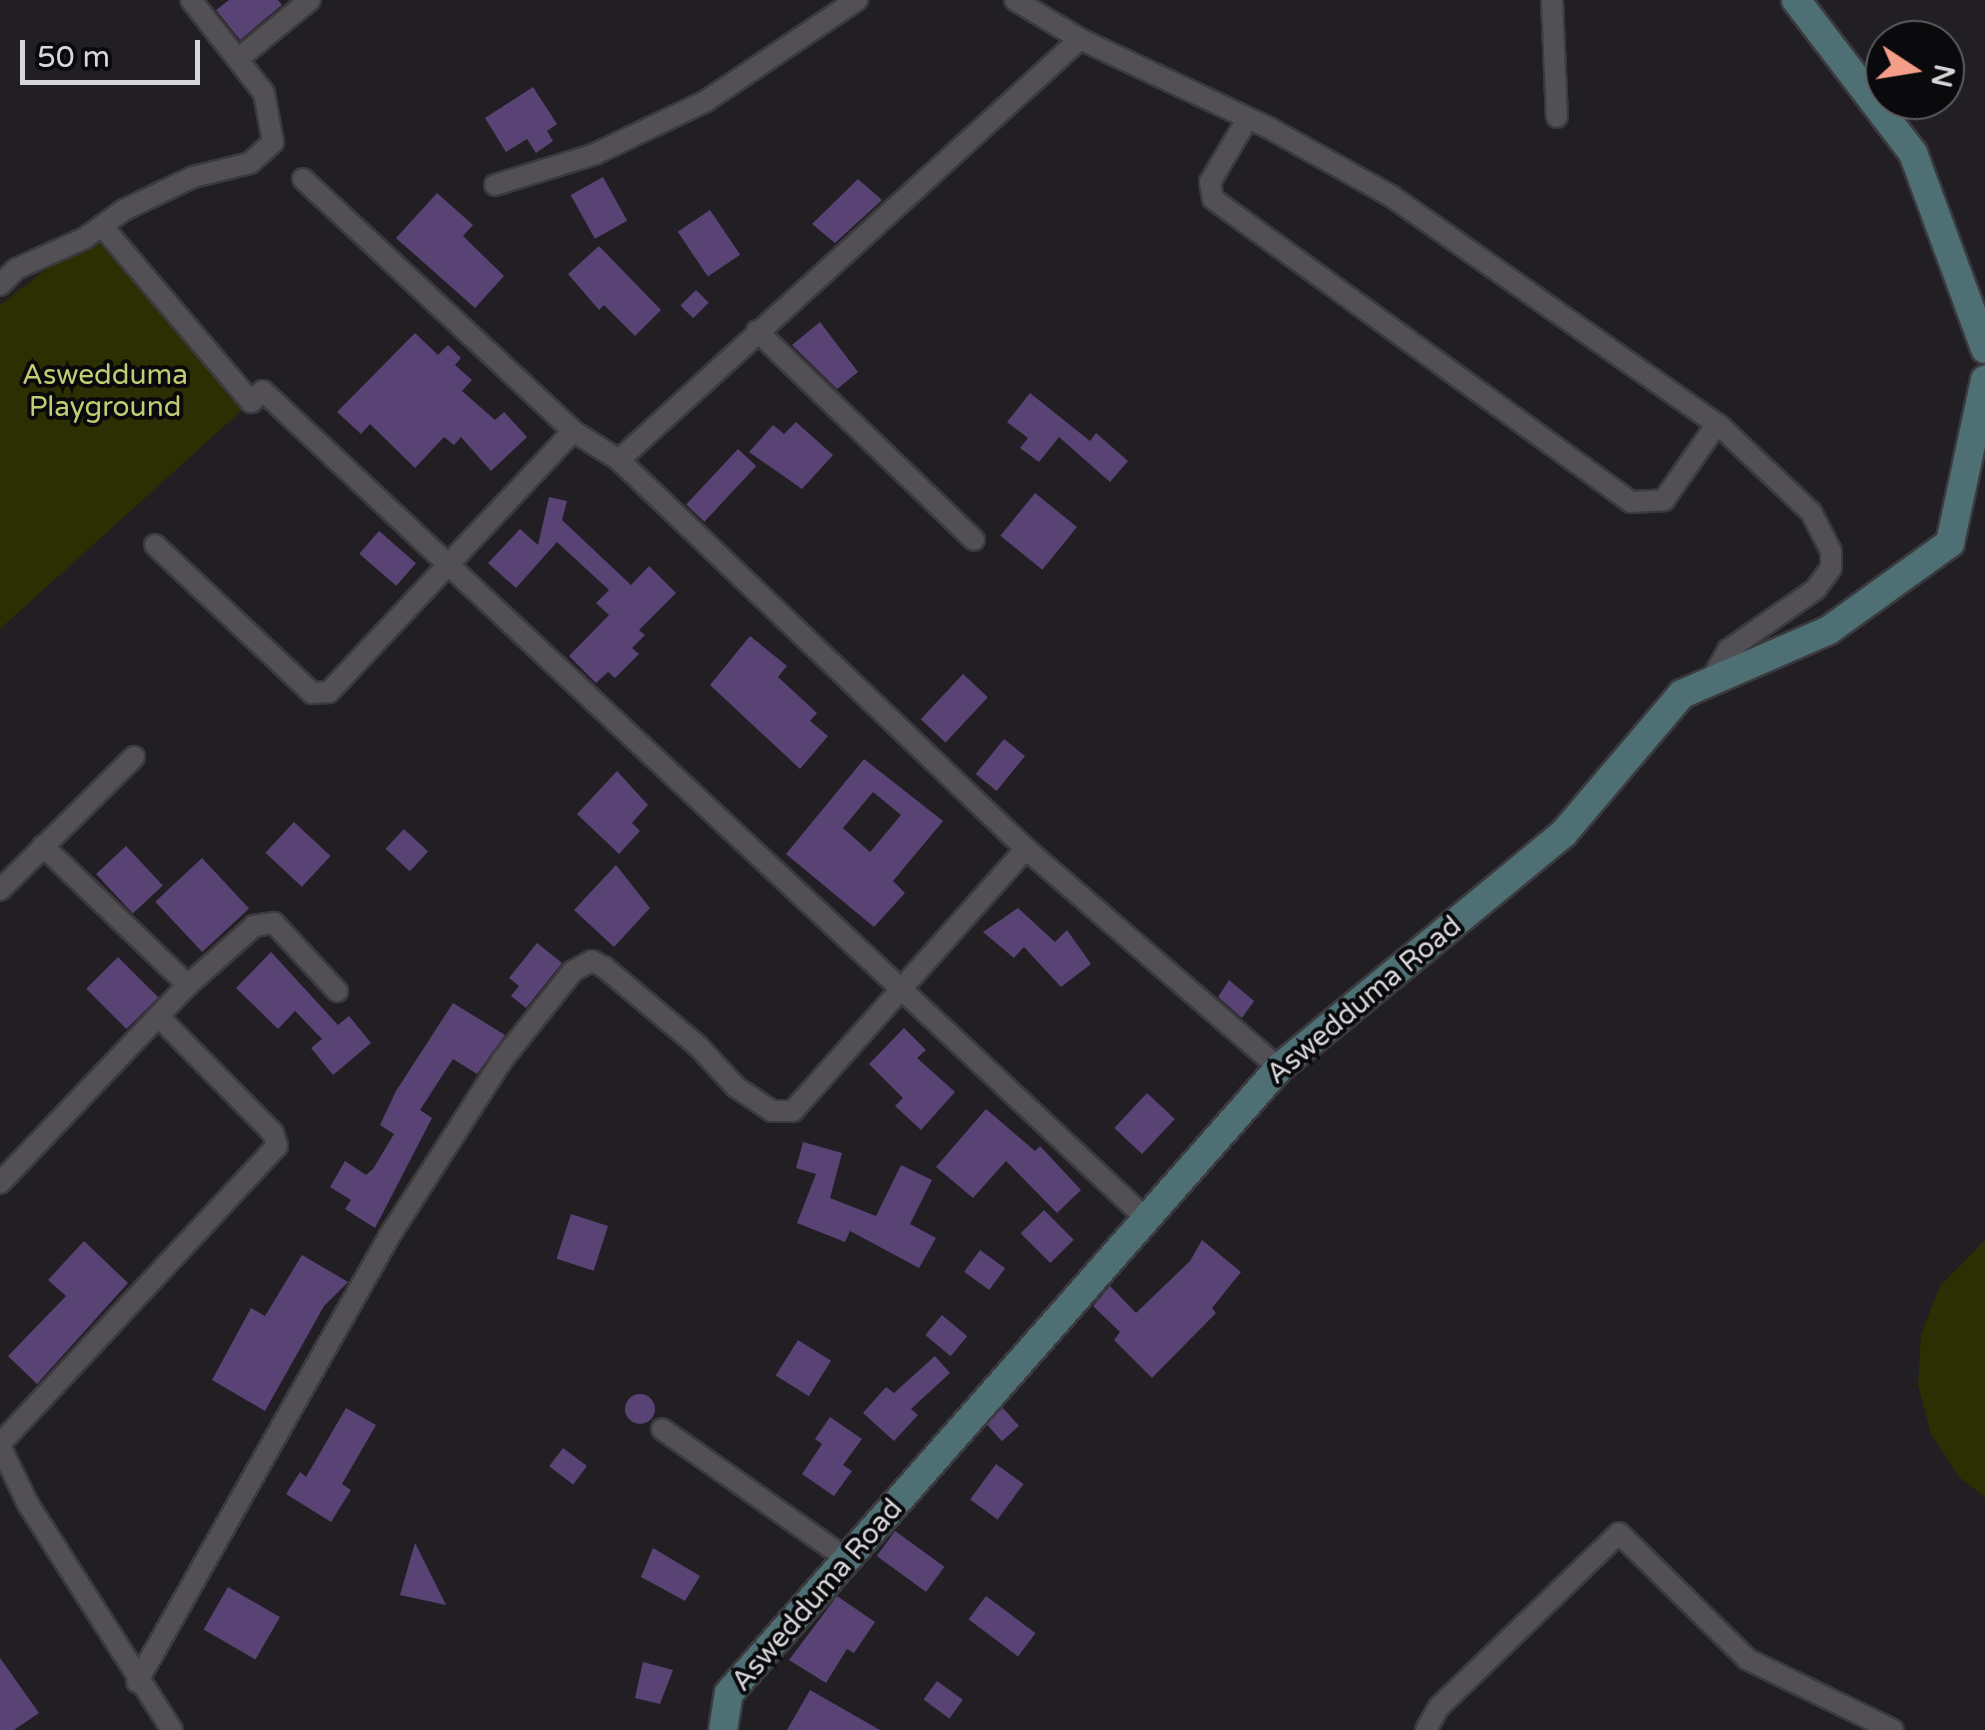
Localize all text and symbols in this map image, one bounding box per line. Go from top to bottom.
scale bar [25,20,205,82]
north arrow [1865,20,1965,120]
text: 50 m [37,39,110,76]
text: N [1923,61,1961,90]
park label: Aswedduma Playground [22,358,188,424]
street label: Aswedduma Road [1260,909,1468,1091]
street label: Aswedduma Road [724,1492,910,1698]

